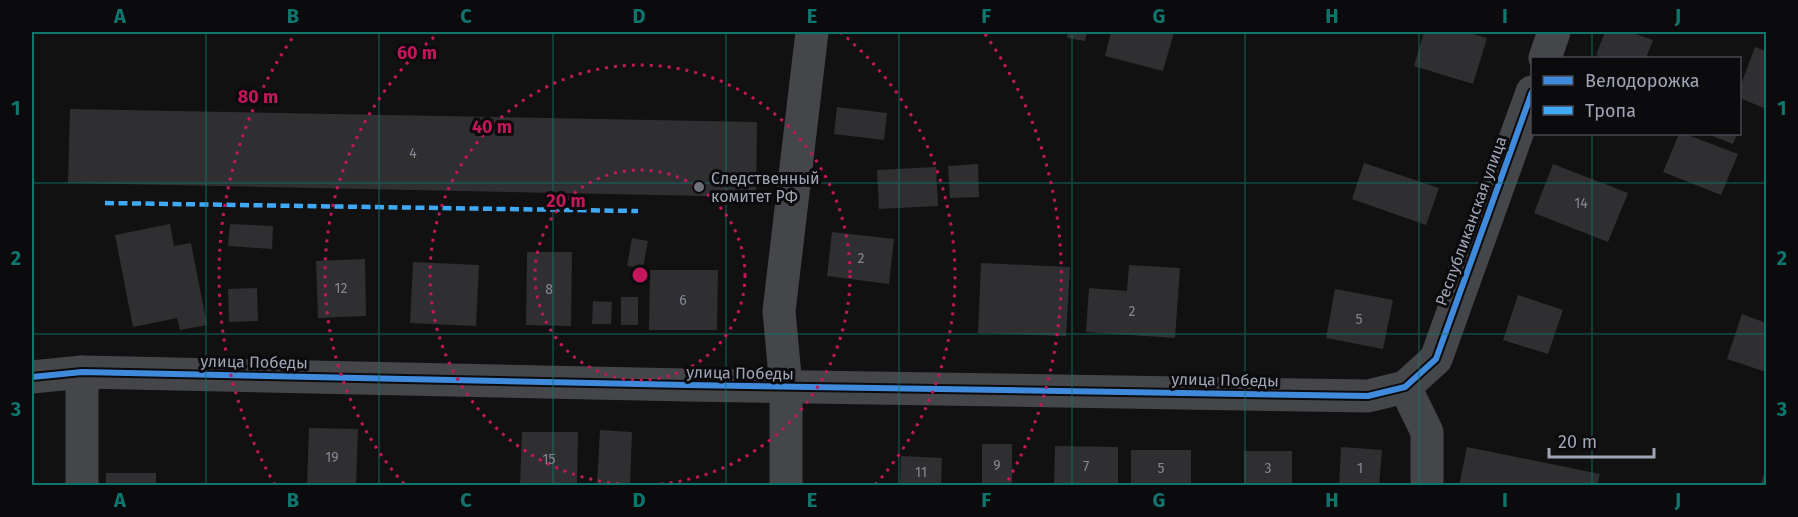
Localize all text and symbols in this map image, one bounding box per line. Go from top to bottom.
text: A [113,4,127,28]
text: B [287,4,299,28]
text: C [460,4,472,28]
text: D [632,4,646,28]
text: E [807,4,817,28]
text: F [981,4,991,28]
text: G [1153,4,1165,28]
text: H [1325,4,1339,28]
text: I [1502,4,1508,28]
text: J [1674,4,1681,28]
text: 60 m [397,42,437,64]
legend [1531,57,1741,135]
text: Велодорожка [1585,70,1700,92]
text: 80 m [238,86,278,108]
text: 1 [11,96,21,120]
text: 1 [1777,96,1787,120]
text: Тропа [1585,100,1636,122]
text: 40 m [472,116,512,138]
street label: Республиканская улица [1432,134,1510,308]
house number: 4 [409,145,417,162]
place label: Следственный комитет РФ [711,169,820,206]
marker: Следственный комитет РФ [692,180,706,194]
text: 20 m [546,190,586,212]
house number: 14 [1574,195,1588,212]
text: 2 [11,246,21,270]
text: 2 [1777,246,1787,270]
house number: 2 [858,250,865,267]
centre of rings [630,265,650,285]
house number: 12 [335,280,348,297]
house number: 8 [545,281,553,298]
house number: 6 [679,292,687,309]
house number: 2 [1129,303,1136,320]
house number: 5 [1355,311,1363,328]
street label: улица Победы [200,352,308,372]
street label: улица Победы [686,363,794,383]
street label: улица Победы [1171,370,1279,390]
text: 3 [10,397,21,421]
text: 3 [1776,397,1787,421]
scale bar [1549,421,1654,459]
text: 20 m [1558,431,1597,453]
house number: 19 [325,449,339,466]
house number: 15 [542,451,556,468]
house number: 9 [993,457,1001,474]
house number: 7 [1083,458,1089,475]
house number: 5 [1157,460,1165,477]
house number: 3 [1265,460,1272,477]
house number: 1 [1357,460,1363,477]
house number: 11 [915,464,927,481]
text: A [113,488,127,512]
text: B [287,488,299,512]
text: C [460,488,472,512]
text: D [632,488,646,512]
text: E [807,488,817,512]
text: F [981,488,991,512]
text: G [1153,488,1165,512]
text: H [1325,488,1339,512]
text: I [1502,488,1508,512]
text: J [1674,488,1681,512]

